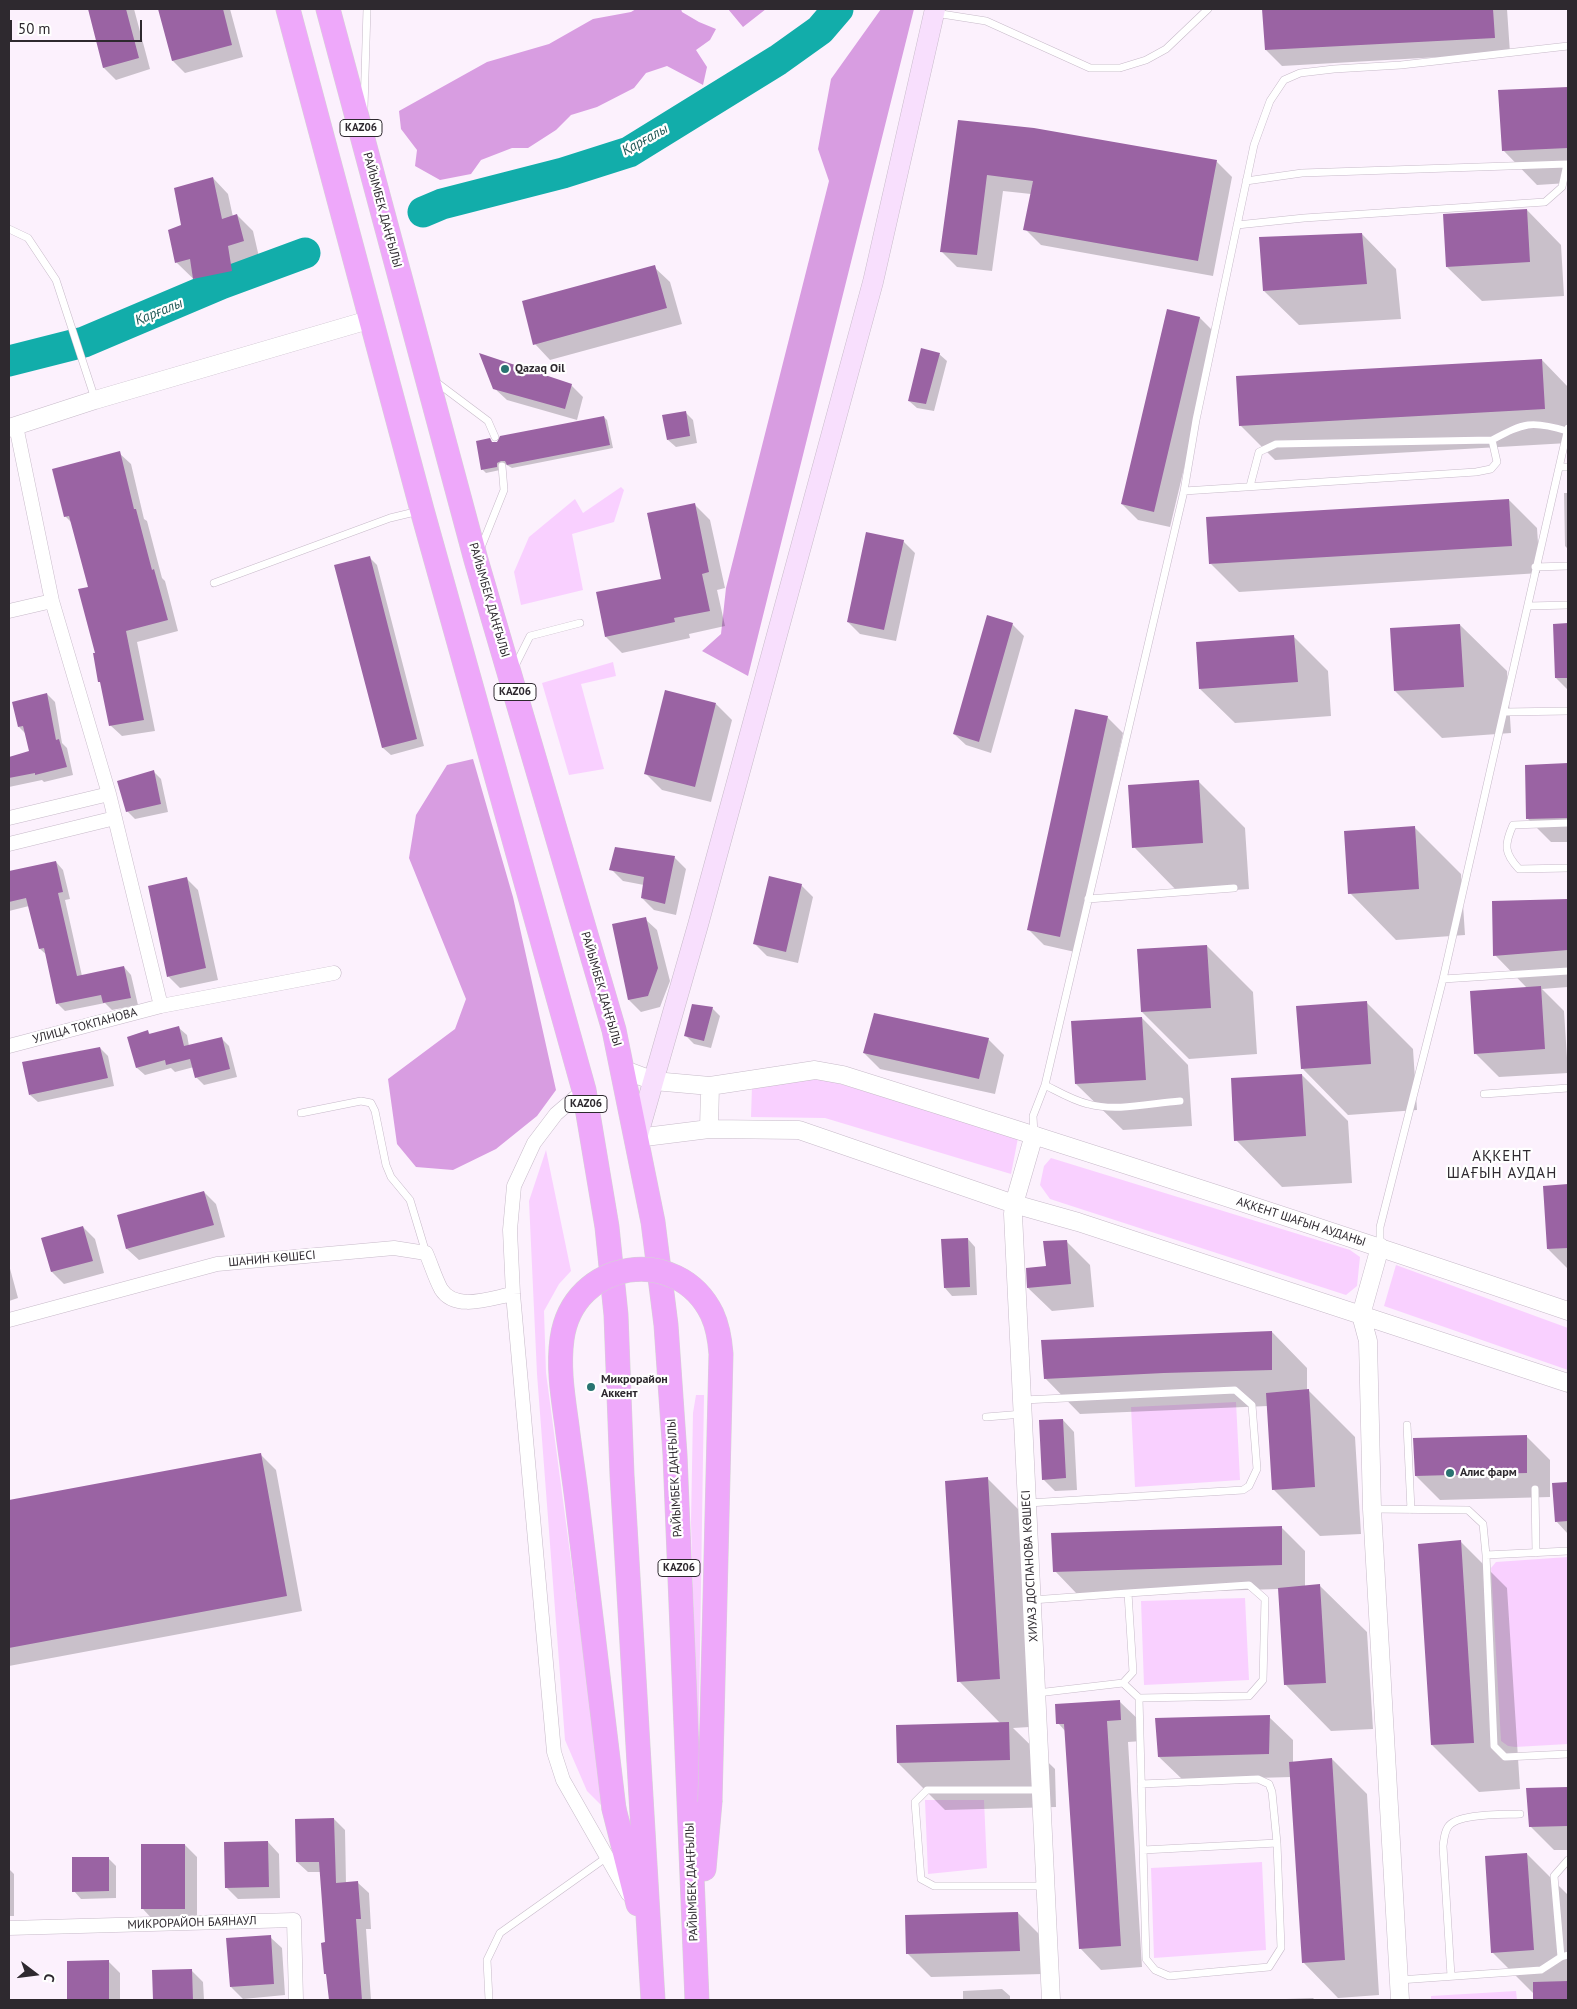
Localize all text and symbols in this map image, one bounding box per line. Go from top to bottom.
scale bar [12,10,145,42]
text: 50 m [18,19,51,38]
road number: KАZ06 [340,120,382,136]
water label: Қарғалы [619,121,671,159]
street label: РАЙЫМБЕК ДАҢҒЫЛЫ [360,151,404,269]
water label: Қарғалы [133,295,185,329]
place label: Qazaq Oil [515,362,565,376]
marker: Qazaq Oil [499,363,511,375]
street label: РАЙЫМБЕК ДАҢҒЫЛЫ [466,541,512,659]
road number: KАZ06 [494,684,536,700]
street label: РАЙЫМБЕК ДАҢҒЫЛЫ [578,930,624,1048]
street label: УЛИЦА ТОКПАНОВА [31,1005,139,1047]
road number: KАZ06 [565,1096,607,1112]
district label: АҚКЕНТ ШАҒЫН АУДАН [1445,1148,1559,1183]
street label: АҚКЕНТ ШАҒЫН АУДАНЫ [1235,1194,1367,1250]
street label: ШАНИН КӨШЕСІ [228,1248,316,1270]
place label: Микрорайон Аккент [601,1373,668,1401]
marker: Микрорайон Аккент [585,1381,597,1393]
street label: РАЙЫМБЕК ДАҢҒЫЛЫ [665,1418,685,1538]
place label: Алис фарм [1460,1466,1517,1480]
marker: Алис фарм [1444,1467,1456,1479]
street label: ХИУАЗ ДОСПАНОВА КӨШЕСІ [1019,1490,1041,1642]
road number: KАZ06 [658,1560,700,1576]
street label: РАЙЫМБЕК ДАҢҒЫЛЫ [683,1822,701,1942]
street label: МИКРОРАЙОН БАЯНАУЛ [127,1914,257,1932]
north arrow [10,1949,60,1999]
text: С [40,1972,59,1984]

